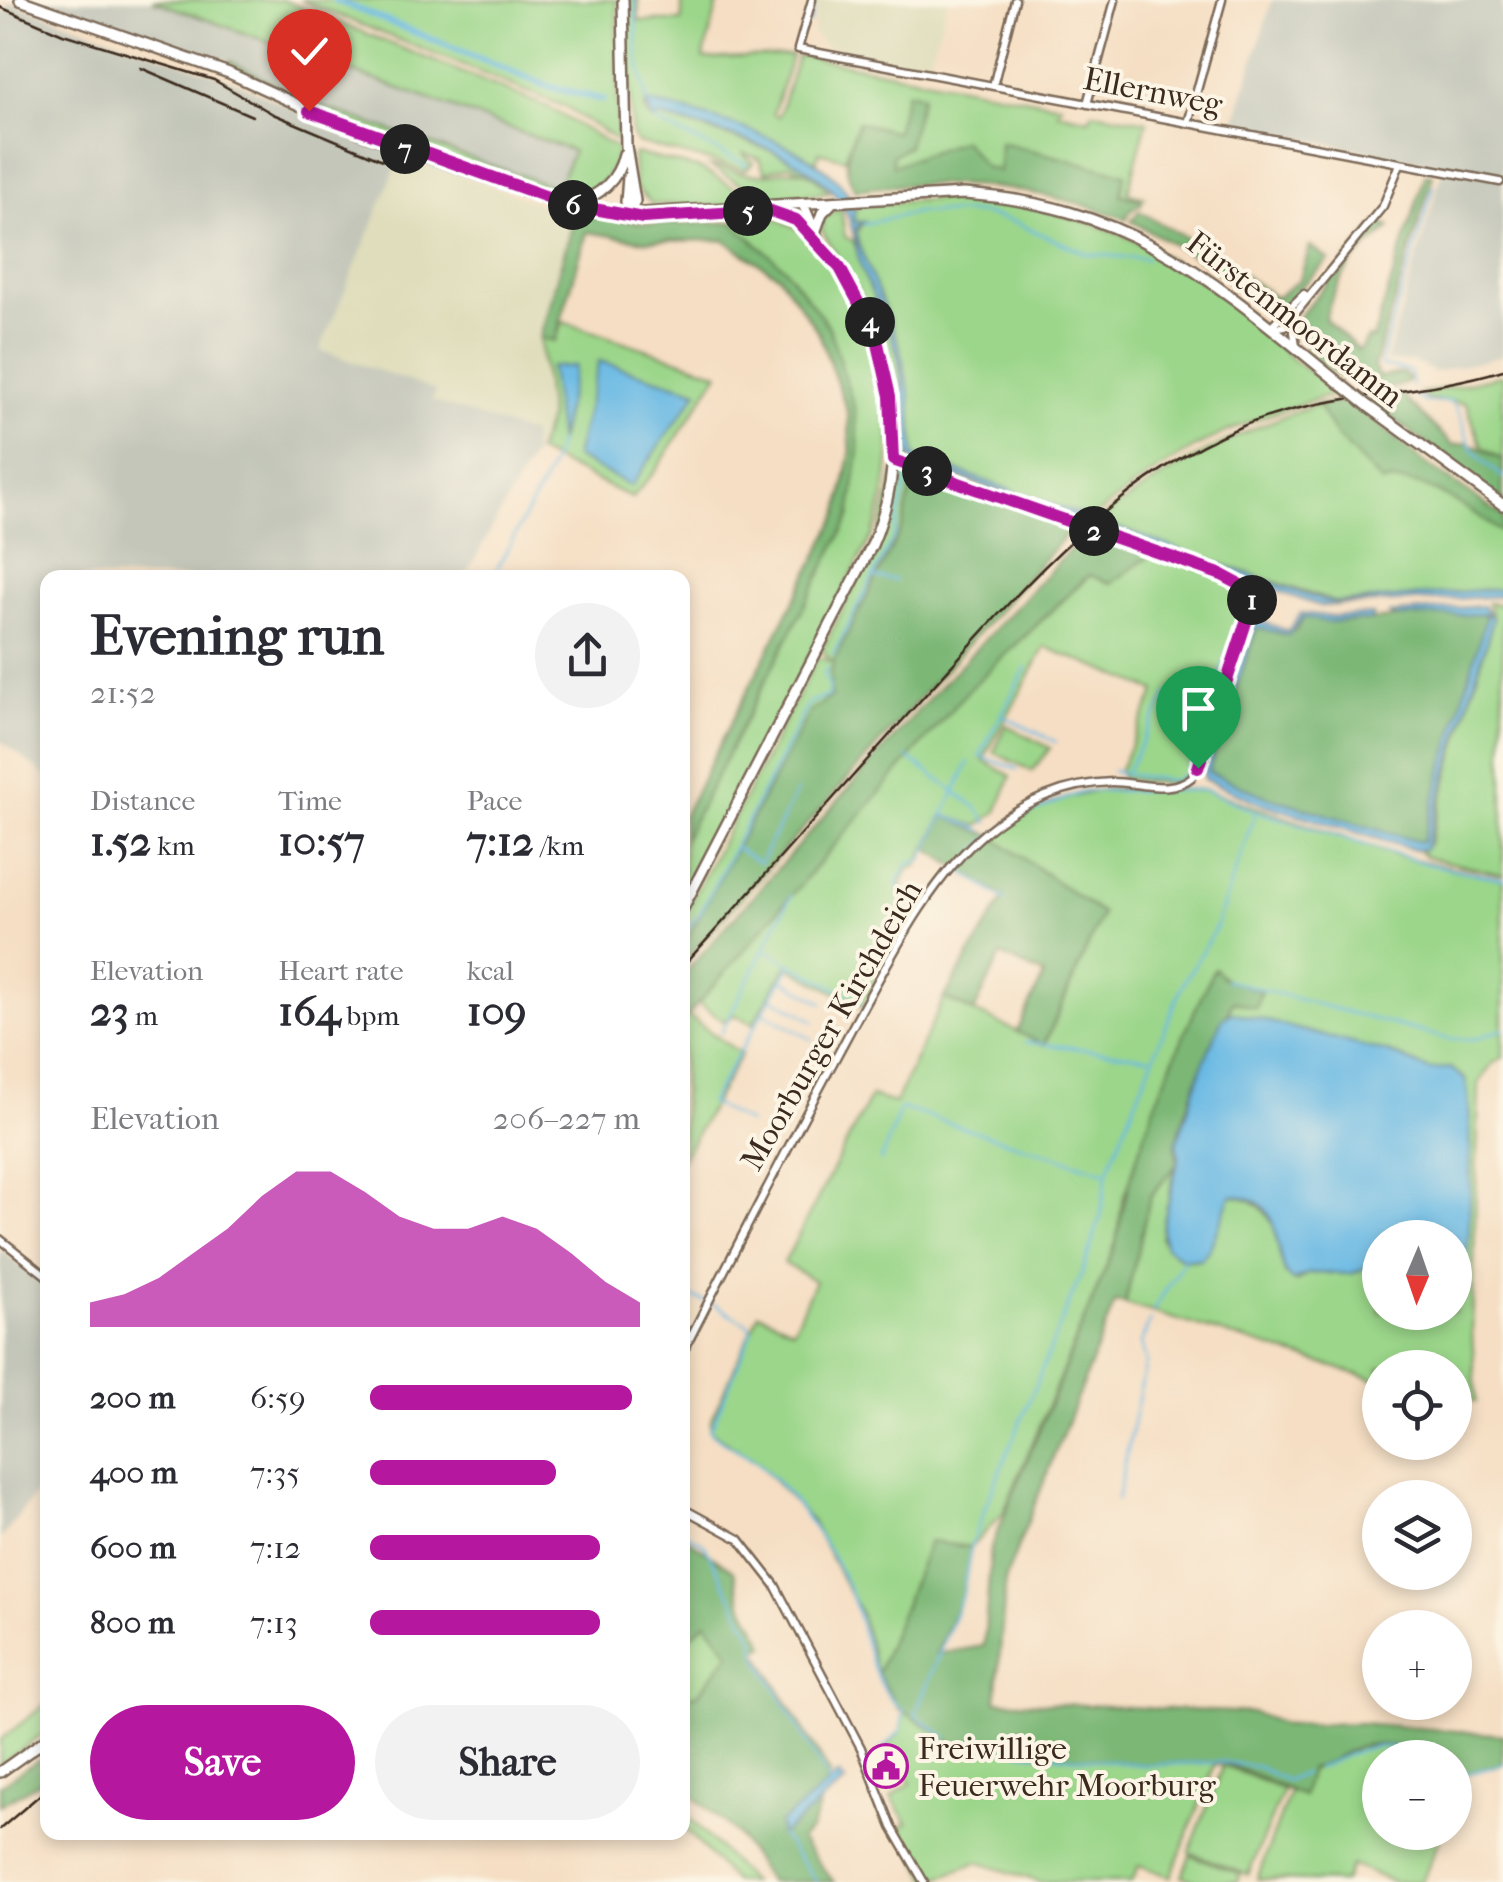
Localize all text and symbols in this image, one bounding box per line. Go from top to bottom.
pin [267,9,352,112]
icon: check [282,24,337,79]
street label: Ellernweg [1080,60,1226,123]
pin: 7 [380,124,430,174]
text: 7 [398,132,412,165]
pin: 6 [548,180,598,230]
pin: 5 [723,186,773,236]
text: 6 [565,188,581,221]
text: 5 [742,194,754,227]
street label: Fürstenmoordamm [1179,224,1410,415]
pin: 4 [845,297,895,347]
text: 4 [862,305,878,338]
pin: 3 [902,446,952,496]
text: 3 [921,454,933,487]
pin: 2 [1069,506,1119,556]
text: 2 [1087,514,1101,547]
pin: 1 [1227,575,1277,625]
text: 1 [1247,583,1257,616]
button: share [535,603,640,708]
text: Evening run [90,604,384,668]
pin [1156,666,1241,769]
text: 21:52 [90,674,156,711]
icon: arrive [1171,681,1226,736]
text: Distance [90,784,195,817]
text: Time [278,784,342,817]
text: Pace [467,784,522,817]
text: 1.52 [90,817,151,866]
text: 10:57 [278,817,365,866]
text: 7:12 [467,817,534,866]
text: km [151,829,195,862]
text: /km [534,829,584,862]
street label: Moorburger Kirchdeich [733,874,930,1177]
text: Elevation [90,954,203,987]
text: Heart rate [278,954,404,987]
text: kcal [467,954,514,987]
text: 23 [90,987,129,1036]
text: 164 [278,987,341,1036]
text: 109 [467,987,527,1036]
text: m [129,999,158,1032]
text: bpm [341,999,400,1032]
text: Elevation [90,1100,219,1137]
text: 206–227 m [493,1100,640,1137]
north arrow [1362,1220,1472,1330]
map controls [1362,1220,1472,1850]
button: locate [1362,1350,1472,1460]
text: 200 m [90,1379,175,1416]
text: 6:59 [250,1379,306,1416]
text: 400 m [90,1454,178,1491]
text: 7:35 [250,1454,300,1491]
button: layers [1362,1480,1472,1590]
text: 600 m [90,1529,176,1566]
text: 7:12 [250,1529,301,1566]
text: 800 m [90,1604,175,1641]
text: 7:13 [250,1604,298,1641]
button: + [1362,1610,1472,1720]
button: Save [90,1705,355,1820]
button: Share [375,1705,640,1820]
place label: Freiwillige Feuerwehr Moorburg [918,1730,1217,1804]
button: − [1362,1740,1472,1850]
public building icon: Freiwillige Feuerwehr Moorburg [863,1743,909,1789]

